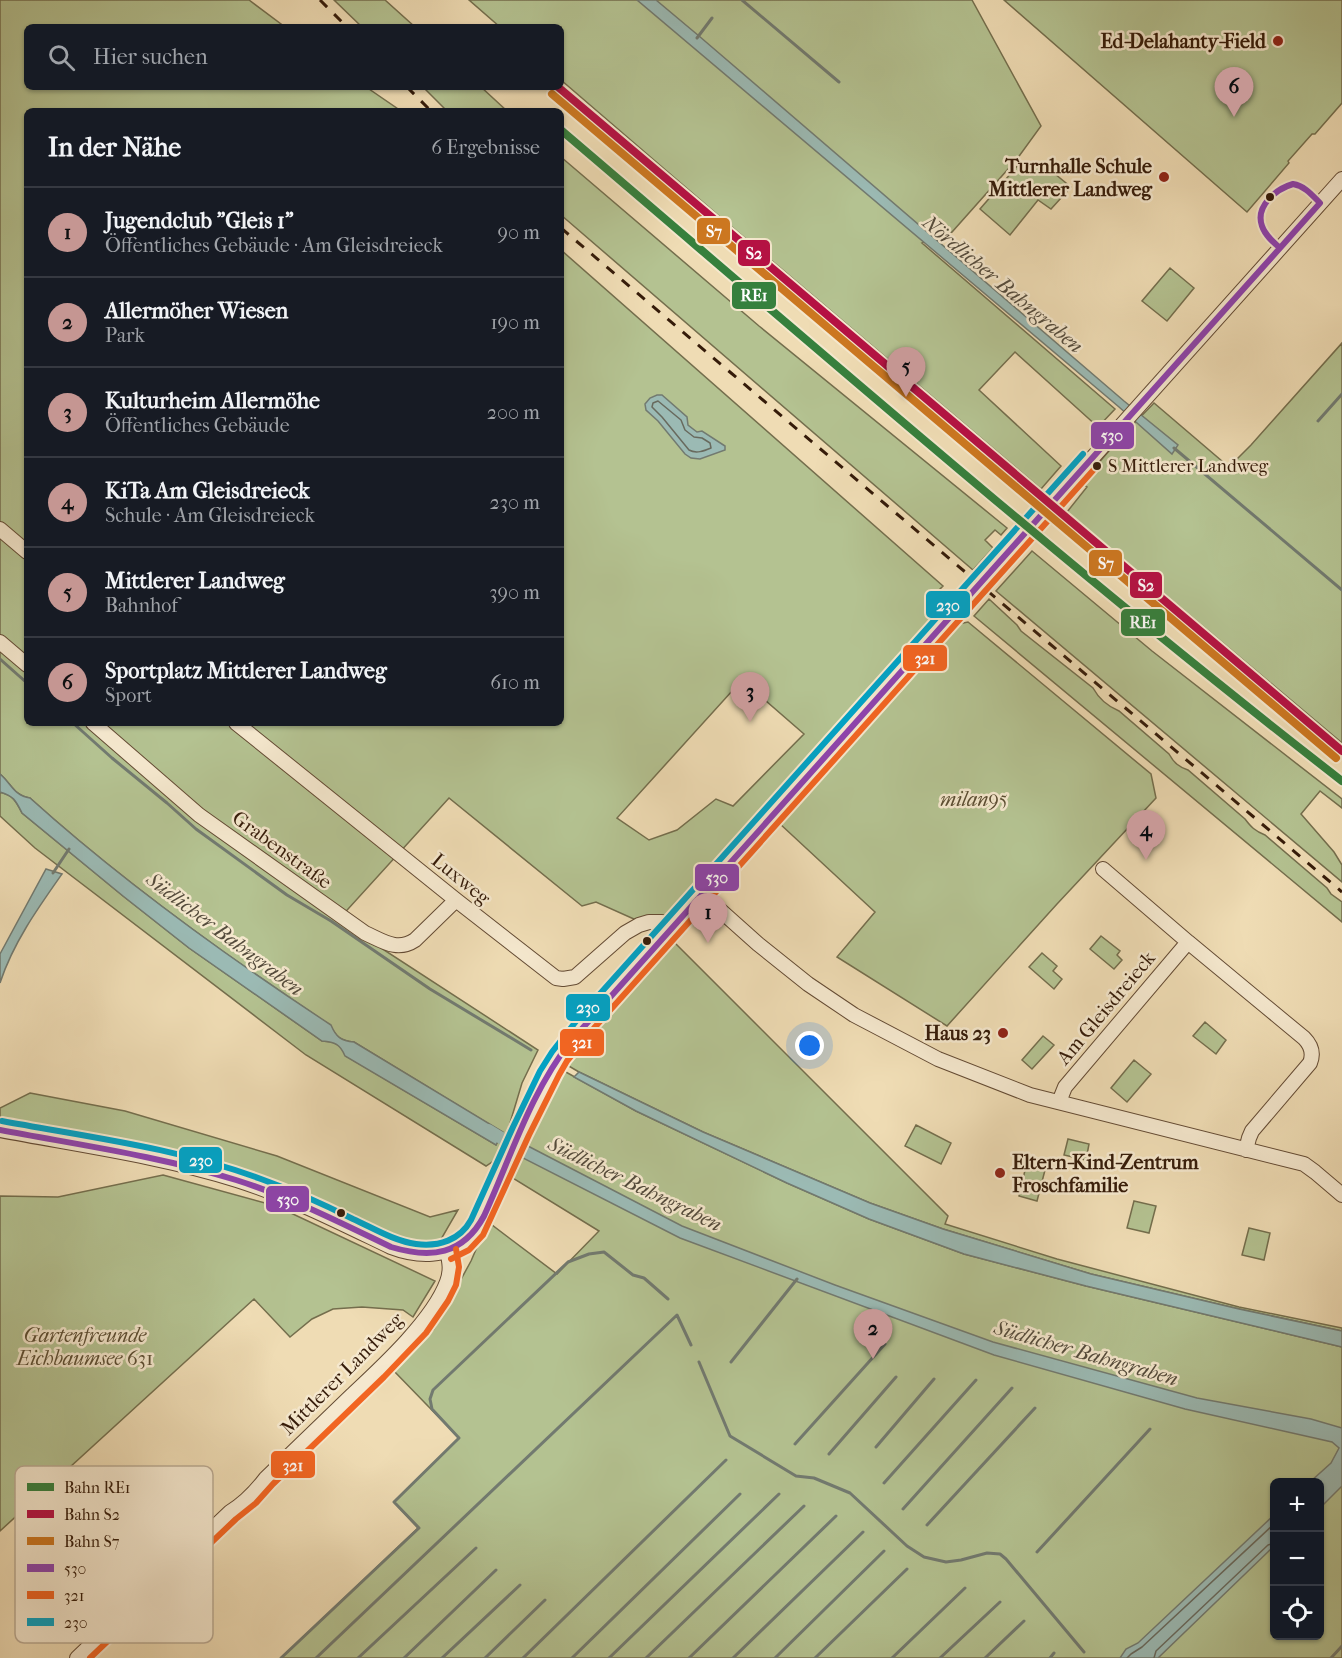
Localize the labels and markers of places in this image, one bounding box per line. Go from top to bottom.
place label: Ed-Delahanty-Field [1100,30,1267,53]
marker: Ed-Delahanty-Field [1271,34,1285,48]
pin: 6 [1214,68,1254,117]
place label: Turnhalle Schule Mittlerer Landweg [988,155,1153,201]
marker: Turnhalle Schule Mittlerer Landweg [1157,170,1171,184]
unlabelled marker [1264,191,1276,203]
pin: 5 [886,348,926,397]
place label: S Mittlerer Landweg [1108,456,1269,477]
marker: S Mittlerer Landweg [1091,460,1103,472]
pin: 3 [730,672,770,722]
pin: 4 [1126,810,1166,860]
pin: 1 [688,894,728,943]
unlabelled marker [641,935,653,947]
place label: Haus 23 [925,1022,991,1045]
marker: Haus 23 [996,1026,1010,1040]
place label: Eltern-Kind-Zentrum Froschfamilie [1011,1151,1199,1197]
marker: Eltern-Kind-Zentrum Froschfamilie [993,1166,1007,1180]
unlabelled marker [335,1207,347,1219]
pin: 2 [854,1310,892,1359]

